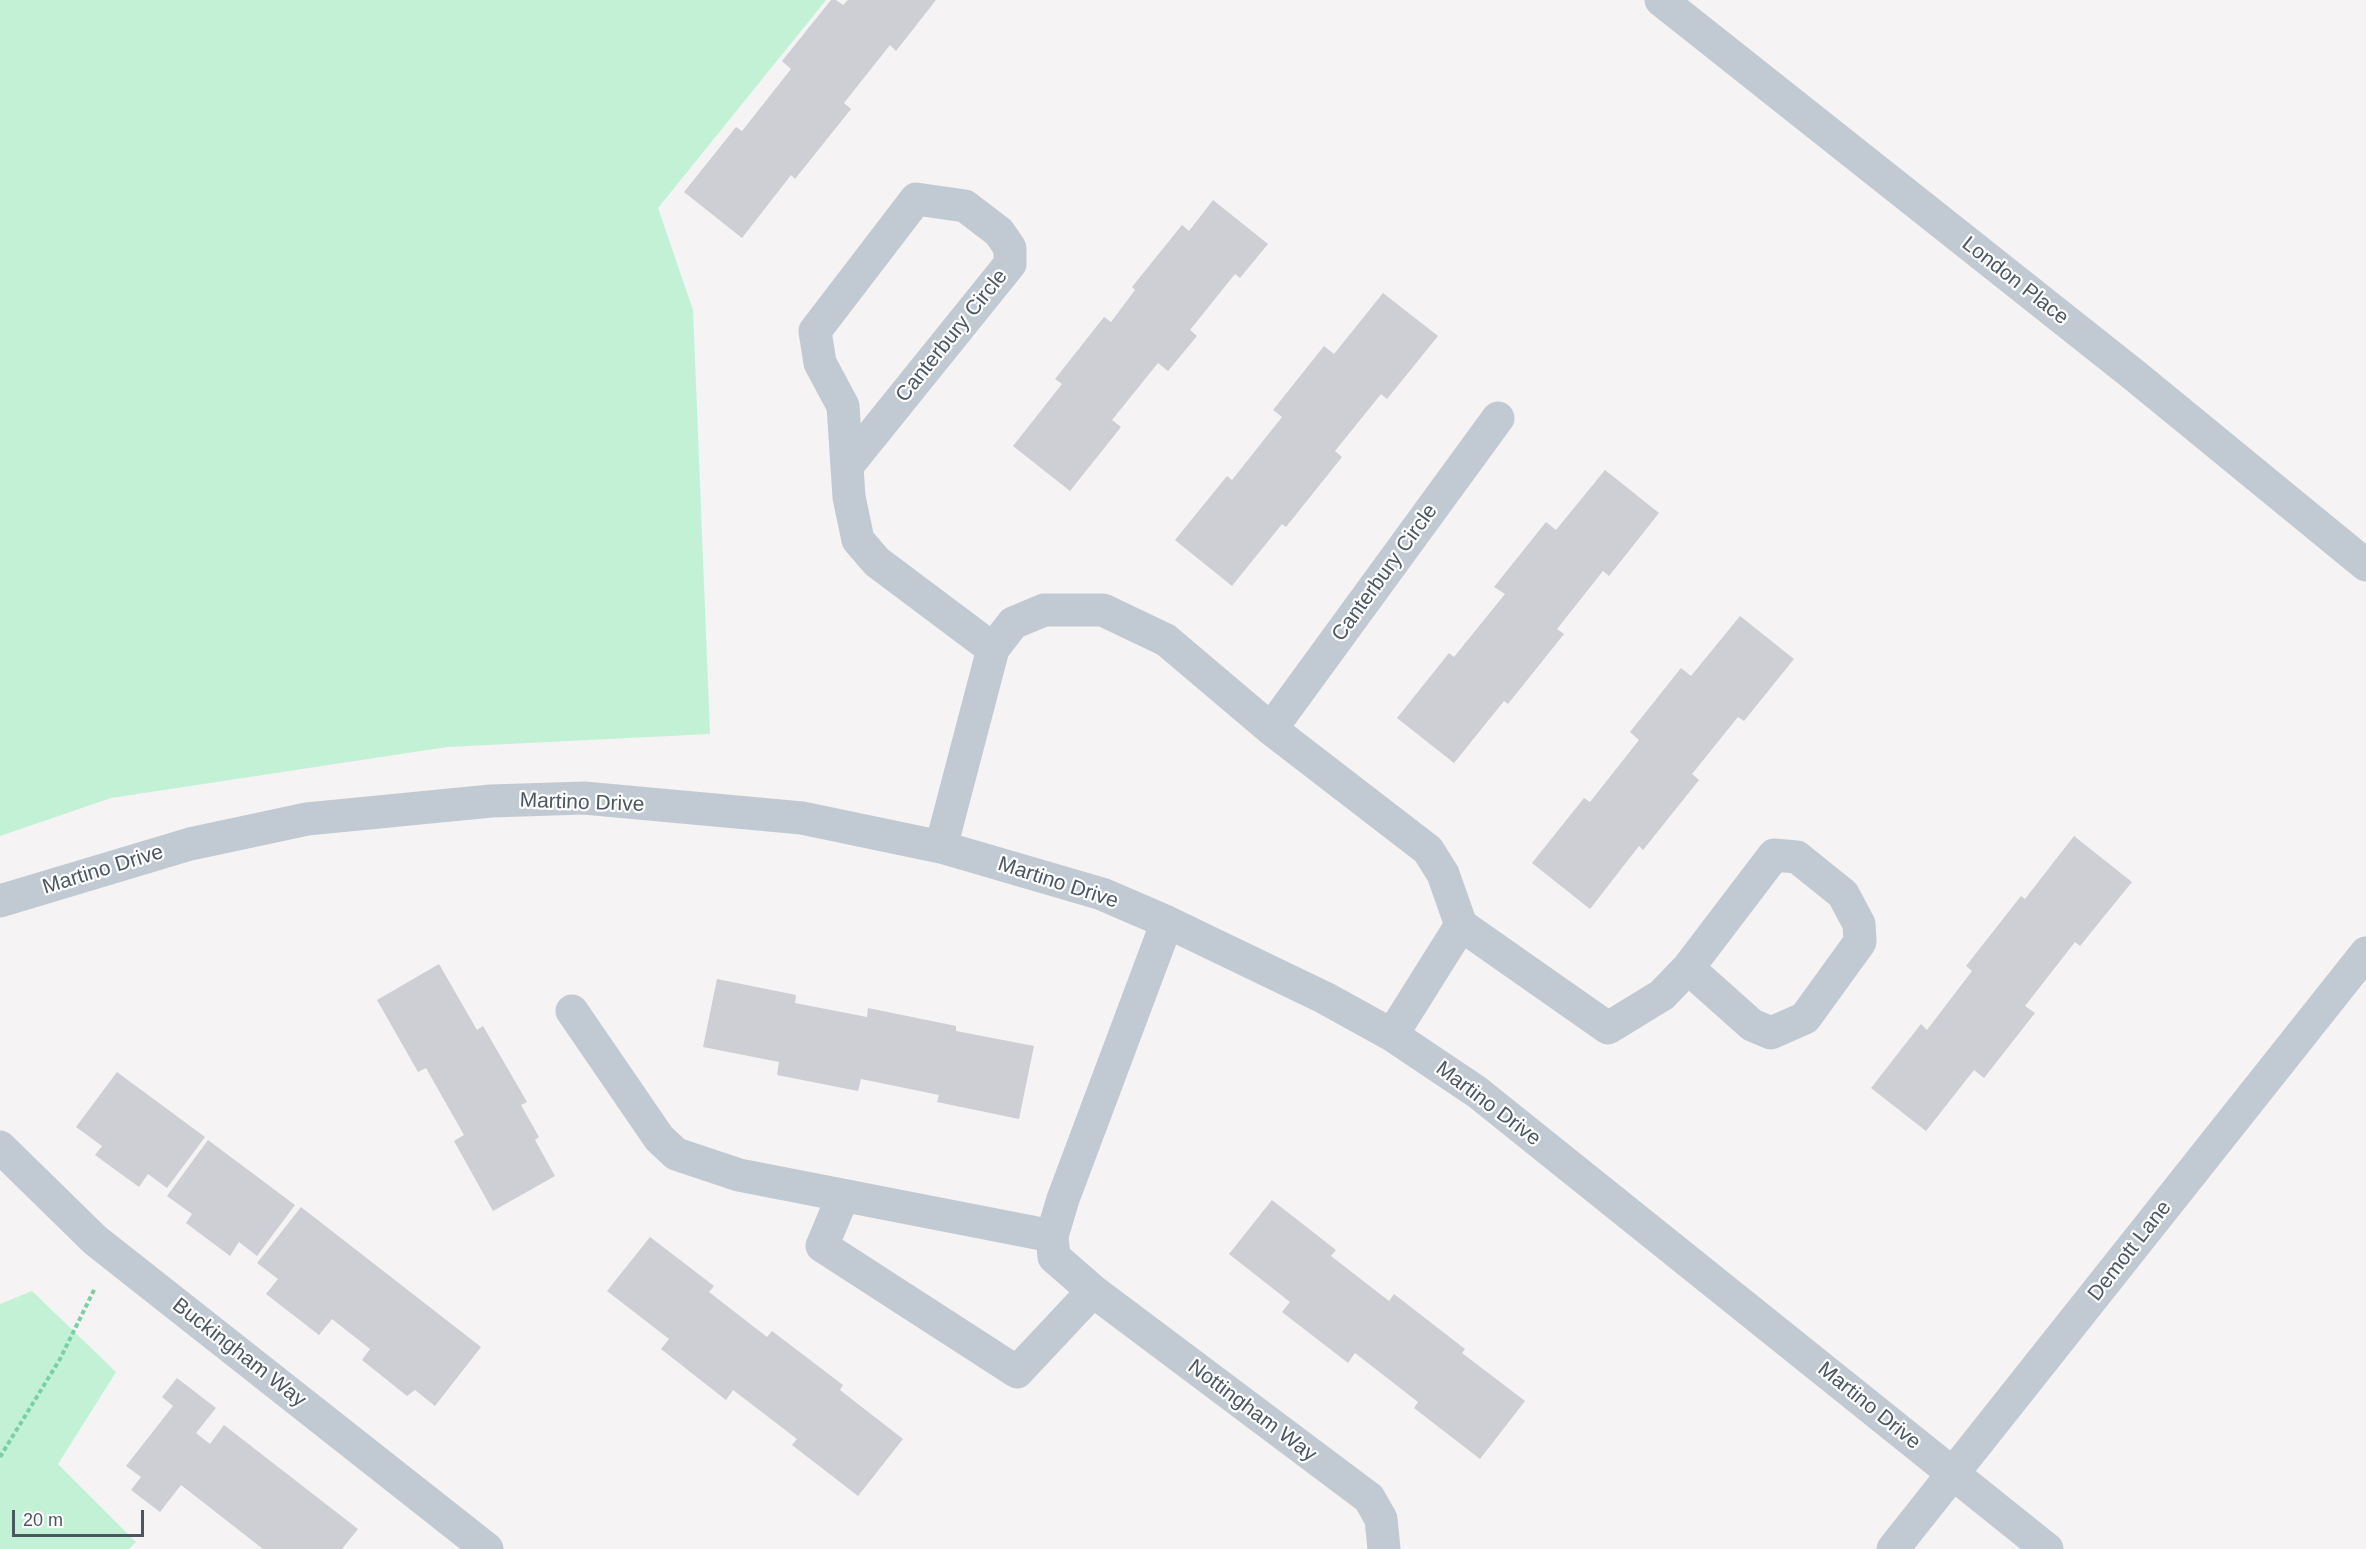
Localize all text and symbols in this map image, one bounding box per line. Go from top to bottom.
street label: London Place [1957,232,2073,330]
street label: Canterbury Circle [891,265,1013,407]
street label: Canterbury Circle [1327,500,1443,646]
street label: Martino Drive [519,788,645,818]
street label: Martino Drive [40,840,166,900]
street label: Martino Drive [995,852,1121,914]
street label: Martino Drive [1431,1056,1545,1152]
street label: Demott Lane [2083,1196,2177,1306]
street label: Buckingham Way [167,1293,311,1413]
street label: Nottingham Way [1183,1354,1321,1468]
street label: Martino Drive [1813,1357,1925,1455]
scale bar [15,1498,147,1536]
text: 20 m [23,1510,63,1530]

